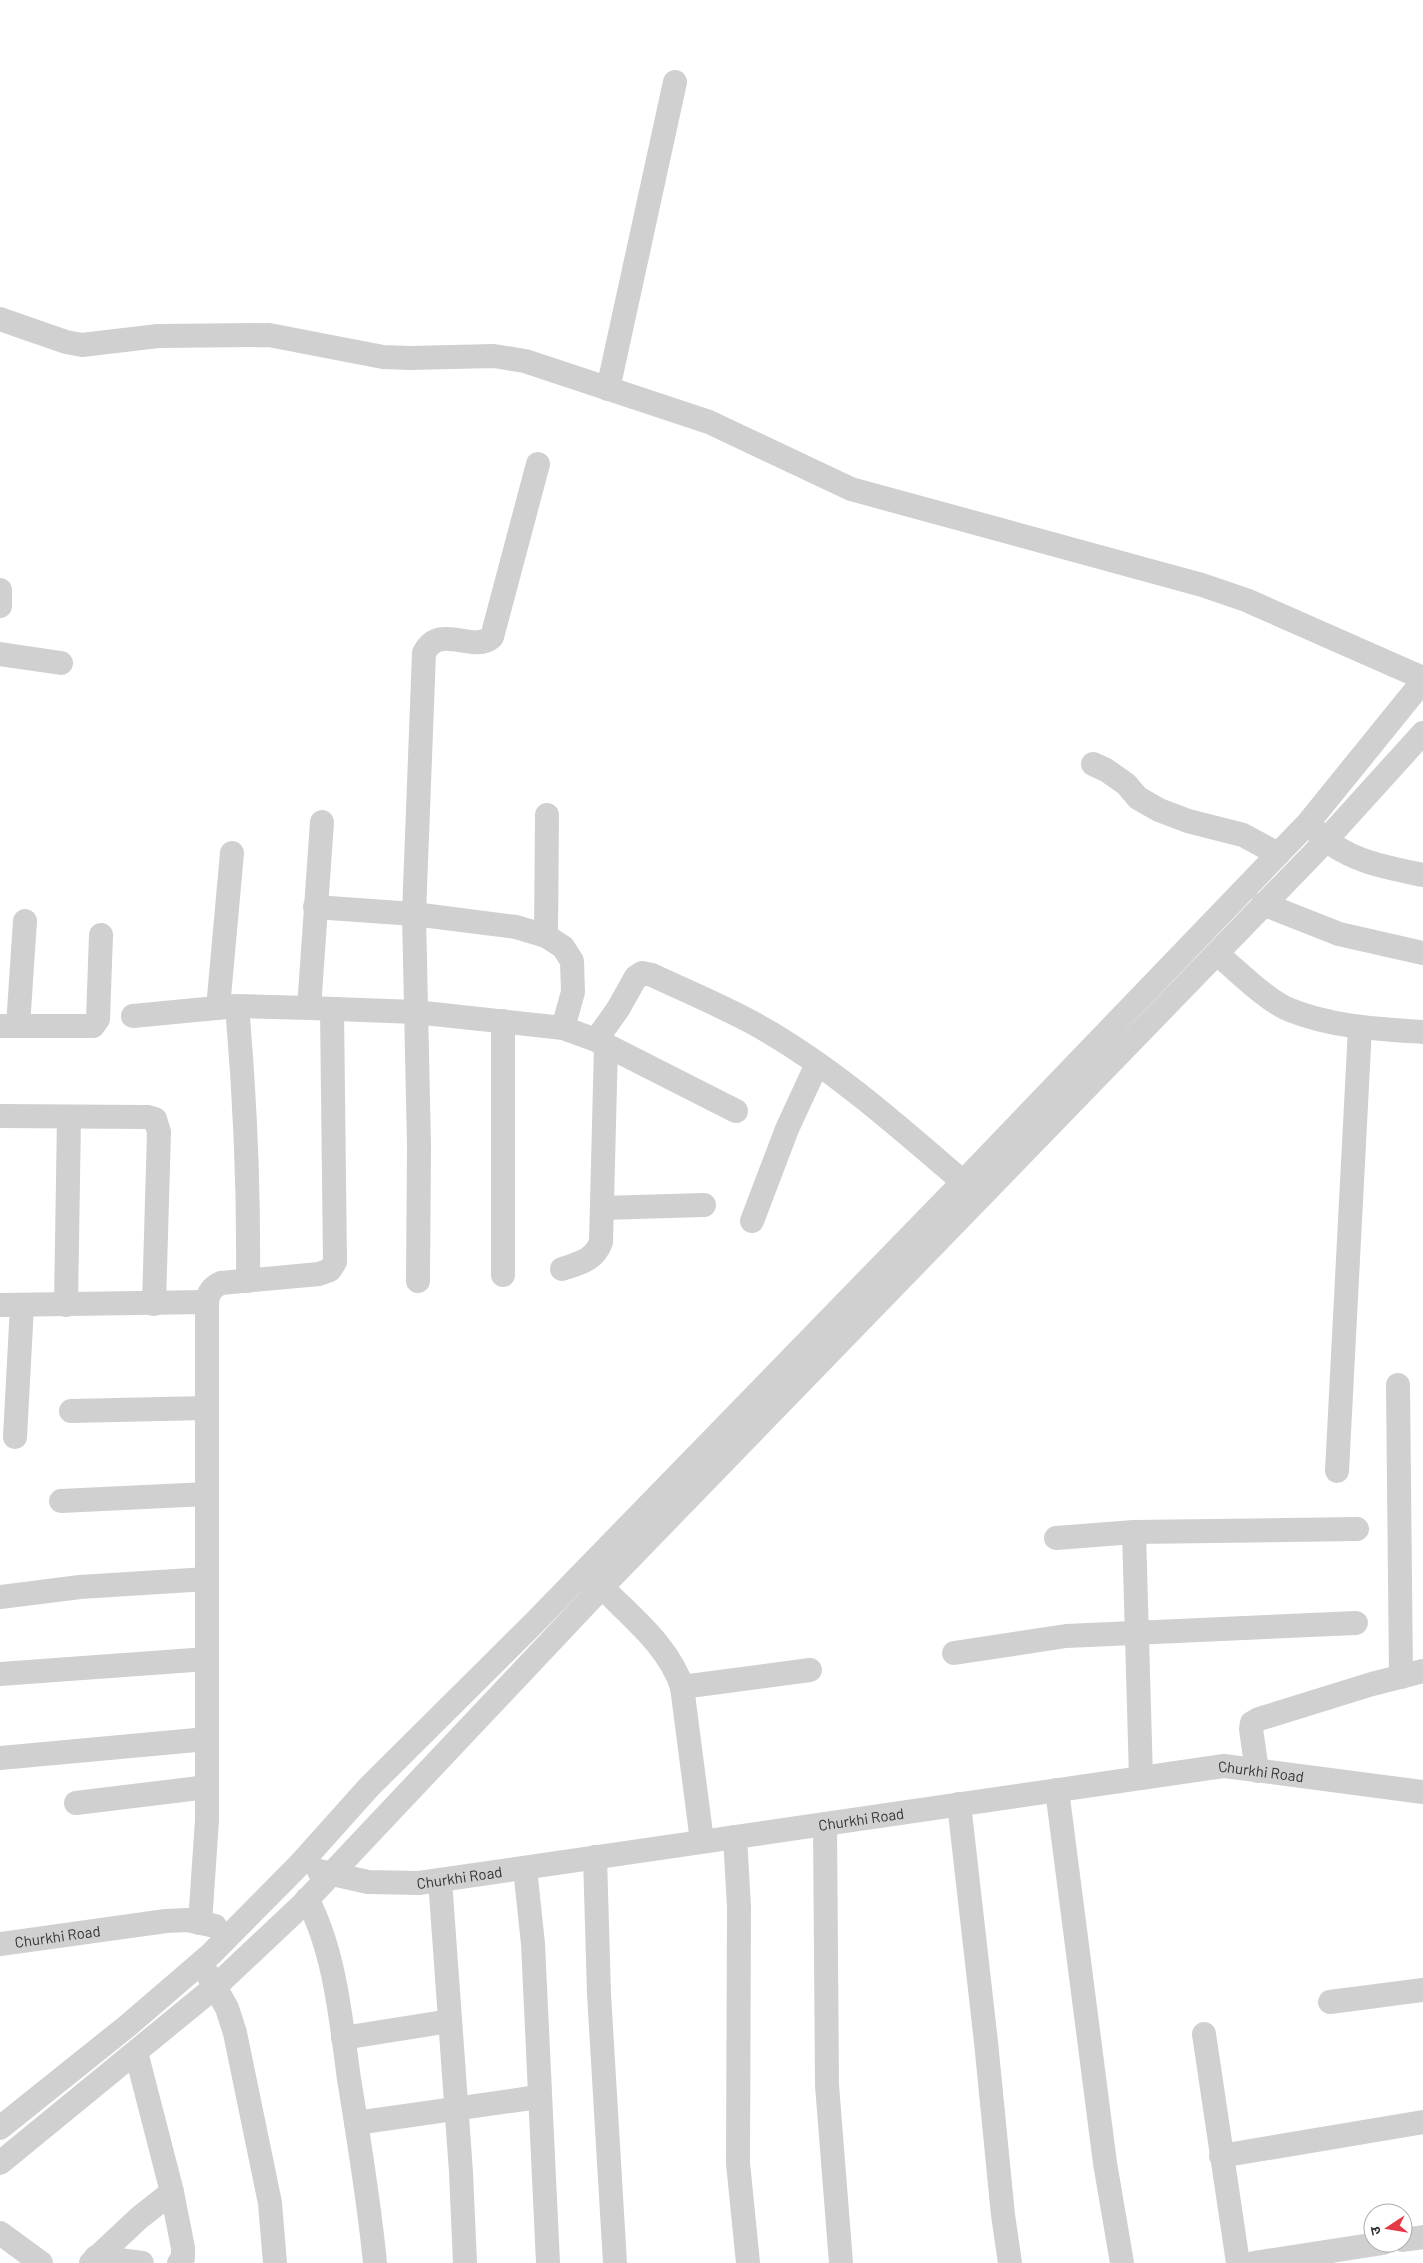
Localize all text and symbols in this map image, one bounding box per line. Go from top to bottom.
street label: Churkhi Road [1217,1757,1305,1785]
street label: Churkhi Road [817,1804,905,1834]
street label: Churkhi Road [415,1862,503,1892]
street label: Churkhi Road [13,1921,101,1951]
north arrow [1363,2203,1413,2253]
text: उ [1365,2224,1384,2237]

